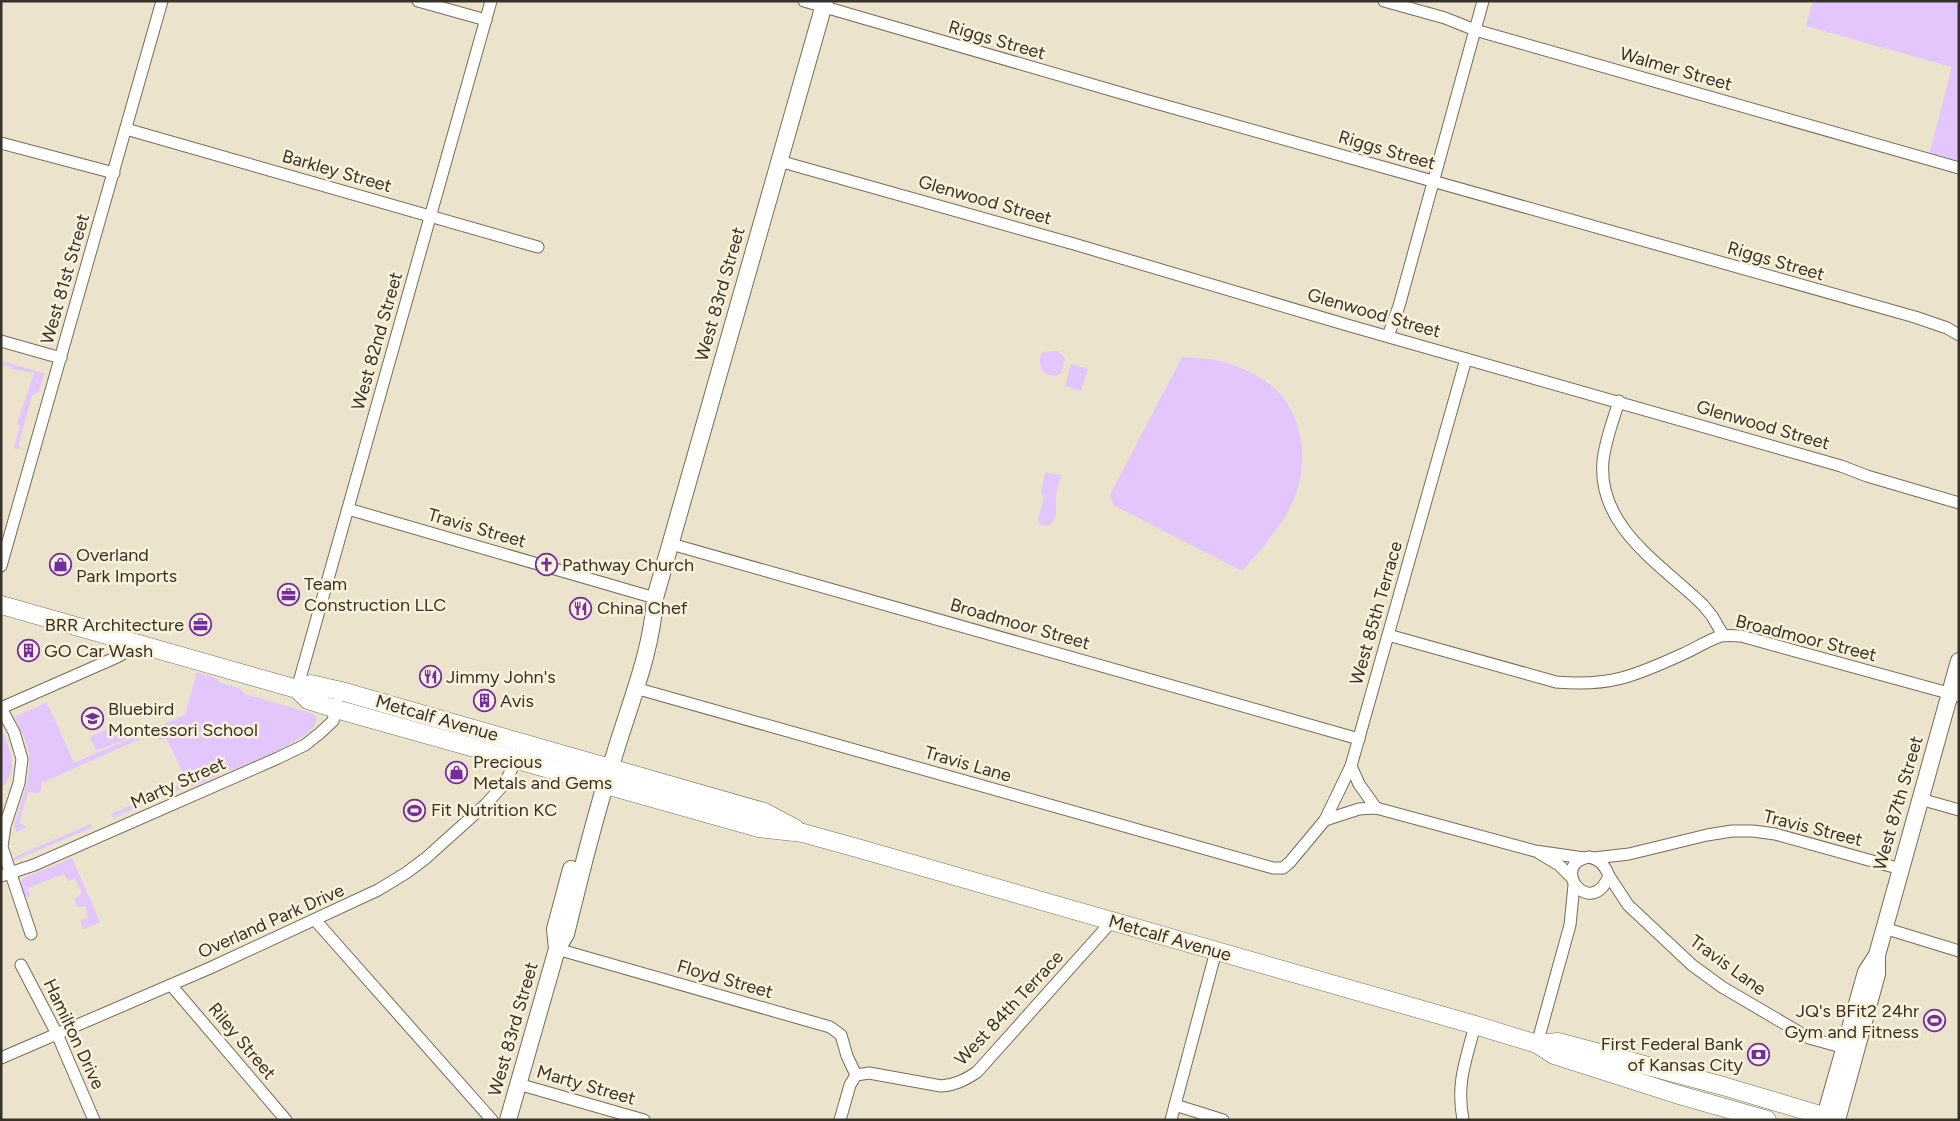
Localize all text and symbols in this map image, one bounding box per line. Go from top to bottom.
street label: Riggs Street [946,16,1048,64]
street label: Walmer Street [1617,42,1735,96]
street label: Riggs Street [1336,126,1438,174]
street label: Barkley Street [280,145,394,197]
street label: Glenwood Street [916,170,1054,230]
street label: West 81st Street [36,211,94,347]
street label: West 83rd Street [690,224,750,364]
street label: Riggs Street [1725,237,1827,285]
street label: West 82nd Street [347,269,407,413]
street label: Glenwood Street [1305,283,1443,343]
street label: Glenwood Street [1694,395,1832,455]
street label: Travis Street [425,504,529,553]
street label: West 85th Terrace [1345,539,1407,687]
place label: Overland Park Imports [76,544,177,587]
shop icon: Overland Park Imports [48,553,72,577]
church icon: Pathway Church [534,553,558,577]
place label: Pathway Church [562,554,694,576]
place label: Team Construction LLC [304,573,446,616]
office icon: Team Construction LLC [276,582,300,606]
street label: Broadmoor Street [948,594,1093,655]
restaurant icon: China Chef [569,596,593,620]
place label: China Chef [597,597,688,619]
street label: Broadmoor Street [1733,610,1879,666]
office icon: BRR Architecture [188,613,212,637]
place label: BRR Architecture [45,614,184,636]
building icon: GO Car Wash [16,639,40,663]
place label: GO Car Wash [44,640,153,662]
restaurant icon: Jimmy John's [418,665,442,689]
place label: Jimmy John's [446,666,556,688]
building icon: Avis [472,689,496,713]
street label: Metcalf Avenue [373,690,501,746]
place label: Avis [500,690,534,712]
place label: Bluebird Montessori School [108,698,258,741]
school or university icon: Bluebird Montessori School [80,707,104,731]
street label: West 87th Street [1868,733,1928,873]
street label: Travis Lane [922,741,1014,787]
place label: Precious Metals and Gems [473,751,612,794]
street label: Marty Street [127,752,229,814]
shop icon: Precious Metals and Gems [445,760,469,784]
sports icon: Fit Nutrition KC [403,798,427,822]
place label: Fit Nutrition KC [431,799,557,821]
street label: Travis Street [1761,805,1865,851]
street label: Overland Park Drive [195,879,348,963]
street label: Metcalf Avenue [1106,910,1234,966]
street label: Travis Lane [1686,930,1771,1000]
street label: West 84th Terrace [950,946,1068,1070]
street label: Floyd Street [675,955,776,1003]
street label: West 83rd Street [483,959,543,1099]
street label: Hamilton Drive [39,975,109,1093]
street label: Riley Street [204,998,281,1084]
place label: JQ's BFit2 24hr Gym and Fitness [1784,1000,1919,1043]
sports icon: JQ's BFit2 24hr Gym and Fitness [1923,1009,1947,1033]
place label: First Federal Bank of Kansas City [1601,1033,1744,1076]
bank icon: First Federal Bank of Kansas City [1747,1042,1771,1066]
street label: Marty Street [534,1060,638,1110]

